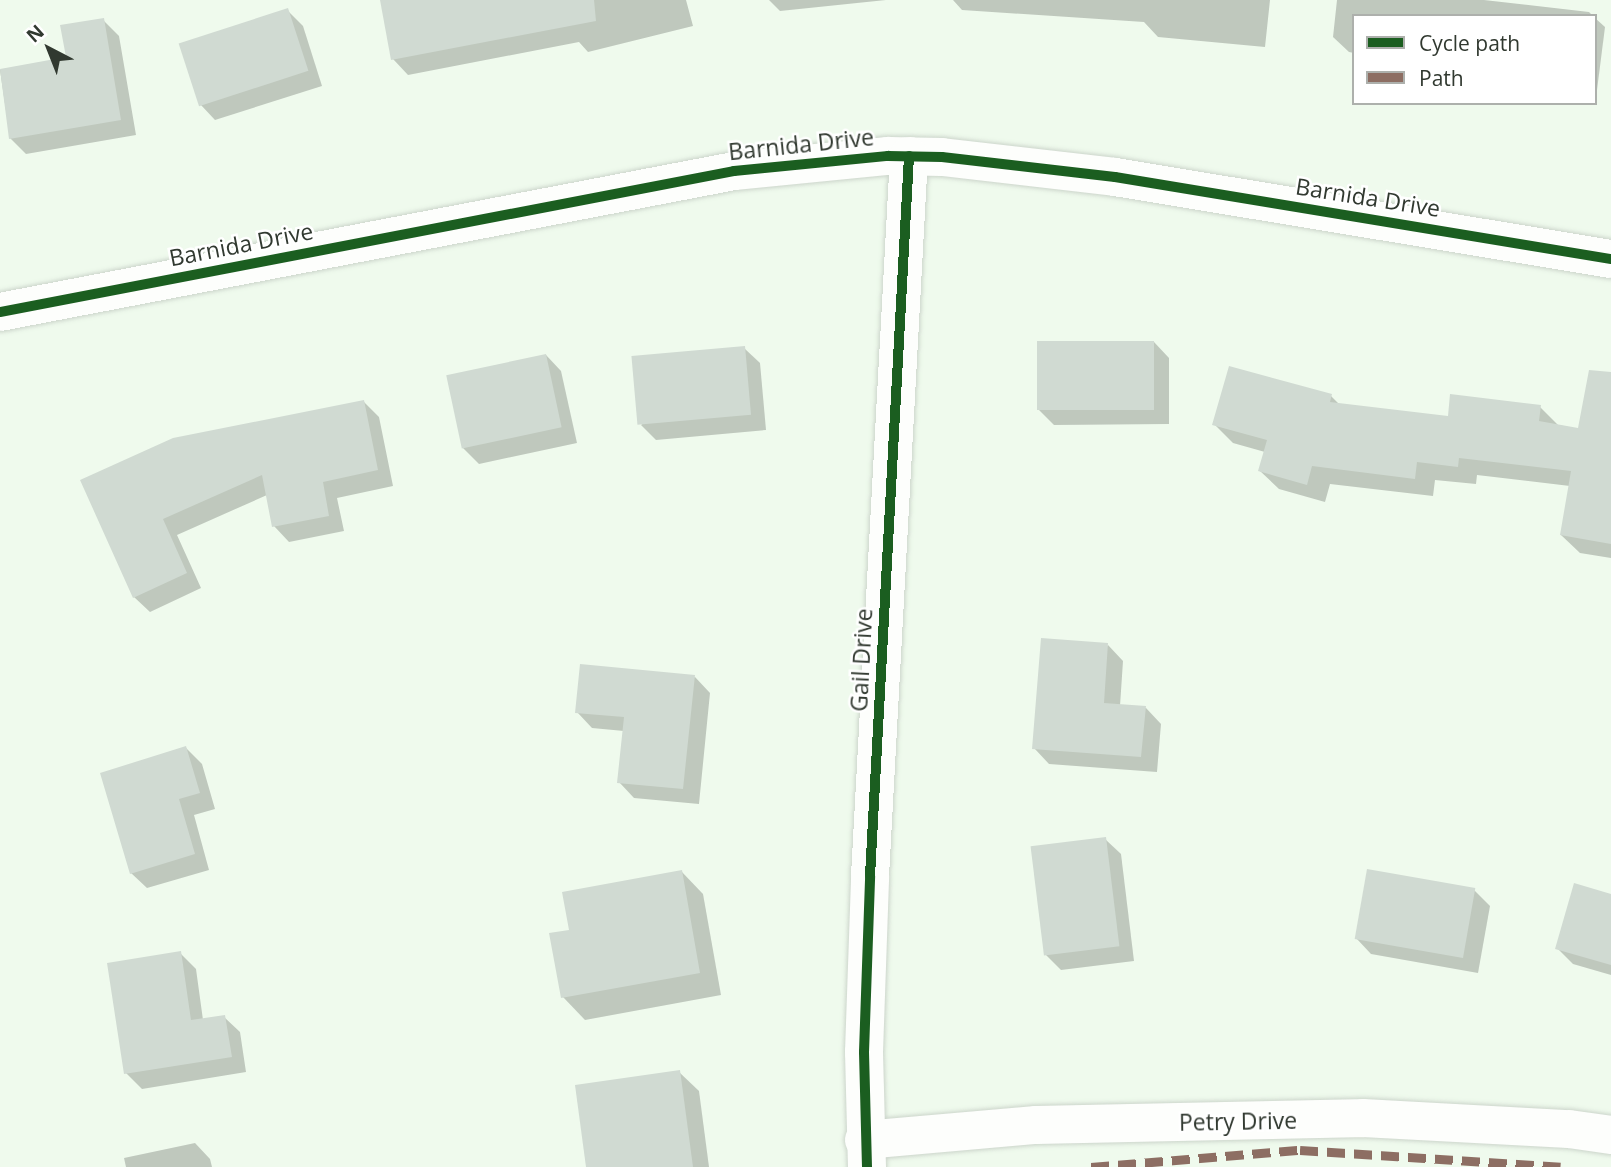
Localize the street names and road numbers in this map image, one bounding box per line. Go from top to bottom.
street label: Barnida Drive [727,123,875,165]
street label: Barnida Drive [1294,172,1442,222]
street label: Barnida Drive [167,217,315,271]
street label: Gail Drive [845,608,877,712]
street label: Petry Drive [1179,1106,1297,1136]

